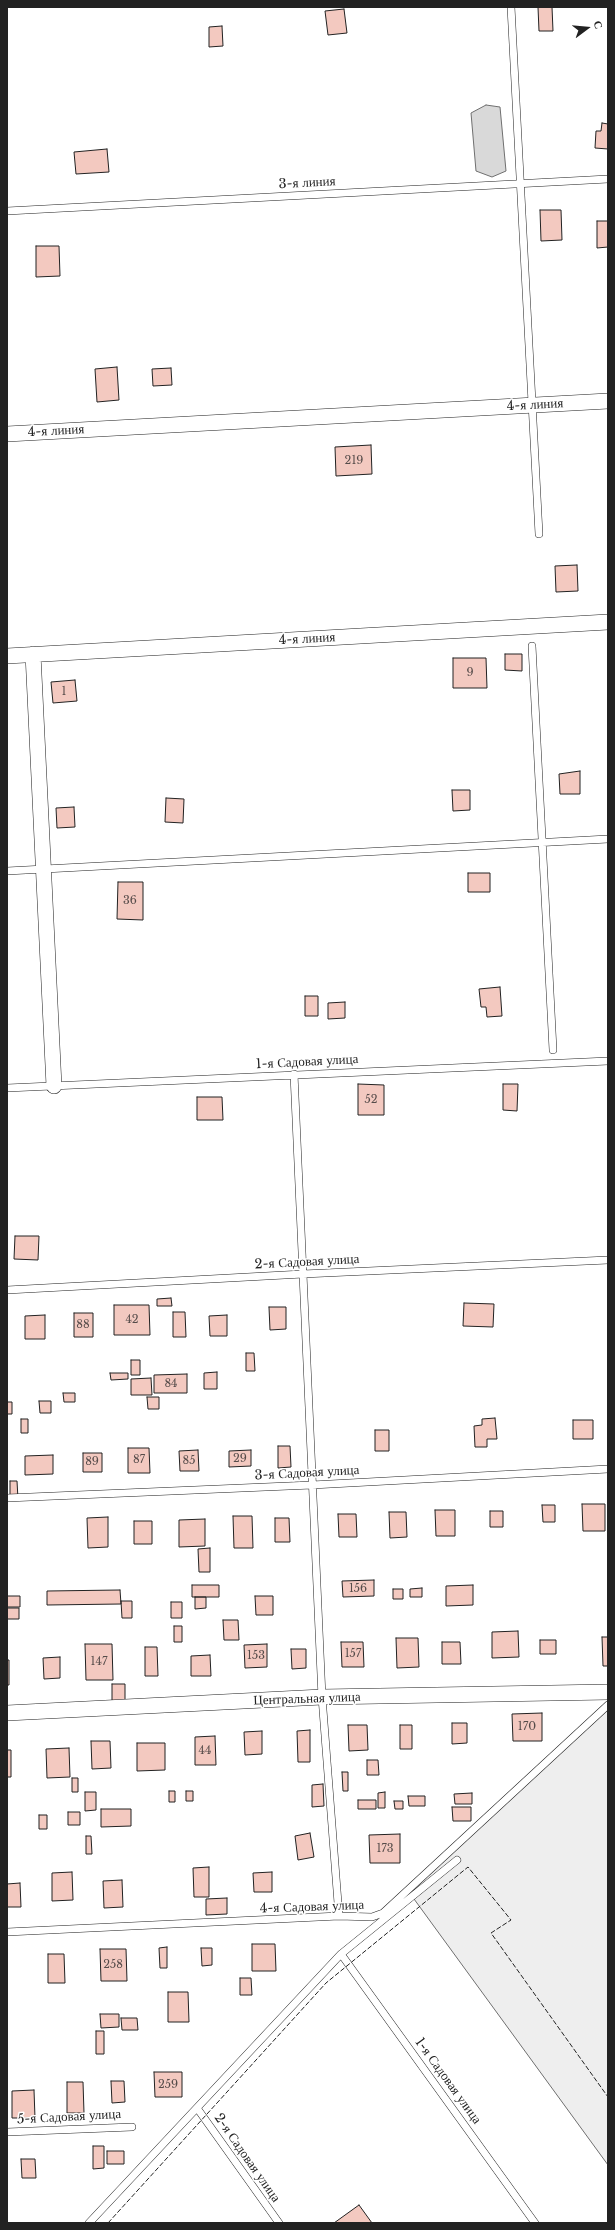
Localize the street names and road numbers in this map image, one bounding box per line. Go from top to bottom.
street label: 3-я линия [278,174,336,192]
street label: 4-я линия [506,396,564,414]
street label: 4-я линия [27,422,85,440]
street label: 4-я линия [278,630,336,648]
street label: 1-я Садовая улица [255,1052,359,1072]
street label: 2-я Садовая улица [254,1251,360,1273]
street label: 3-я Садовая улица [254,1462,360,1484]
street label: Центральная улица [253,1689,361,1709]
street label: 4-я Садовая улица [260,1897,364,1917]
street label: 1-я Садовая улица [412,2035,484,2127]
street label: 5-я Садовая улица [17,2106,121,2128]
street label: 2-я Садовая улица [211,2111,283,2205]

